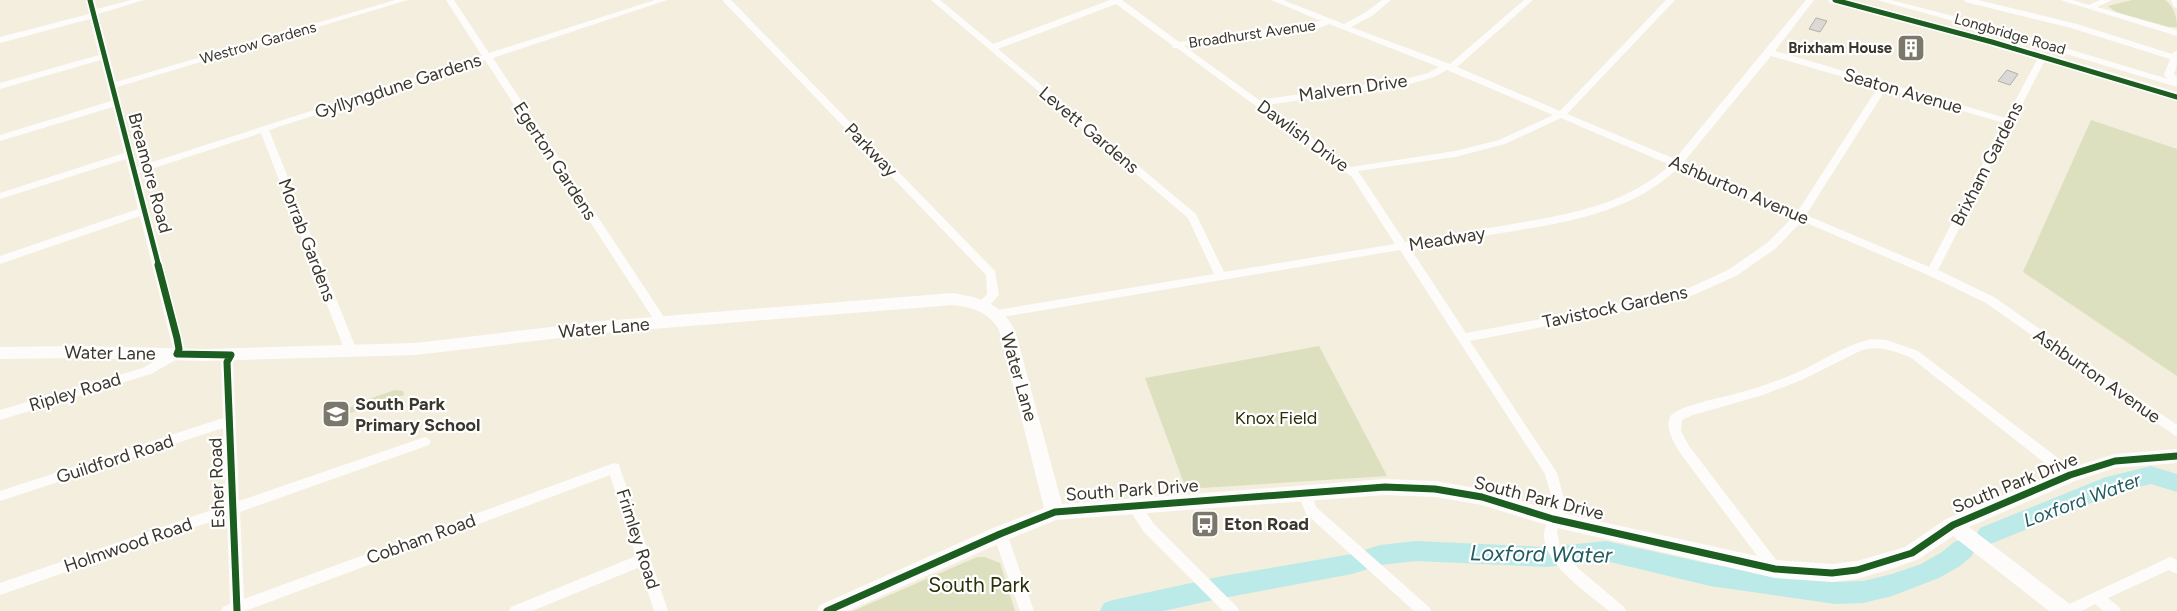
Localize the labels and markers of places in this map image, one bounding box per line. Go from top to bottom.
building icon: Brixham House [1896,33,1926,63]
place label: Brixham House [1788,39,1893,57]
place label: South Park Primary School [355,393,480,436]
school or university icon: South Park Primary School [321,399,351,429]
bus stop icon: Eton Road [1190,509,1220,539]
place label: Eton Road [1224,513,1309,535]

